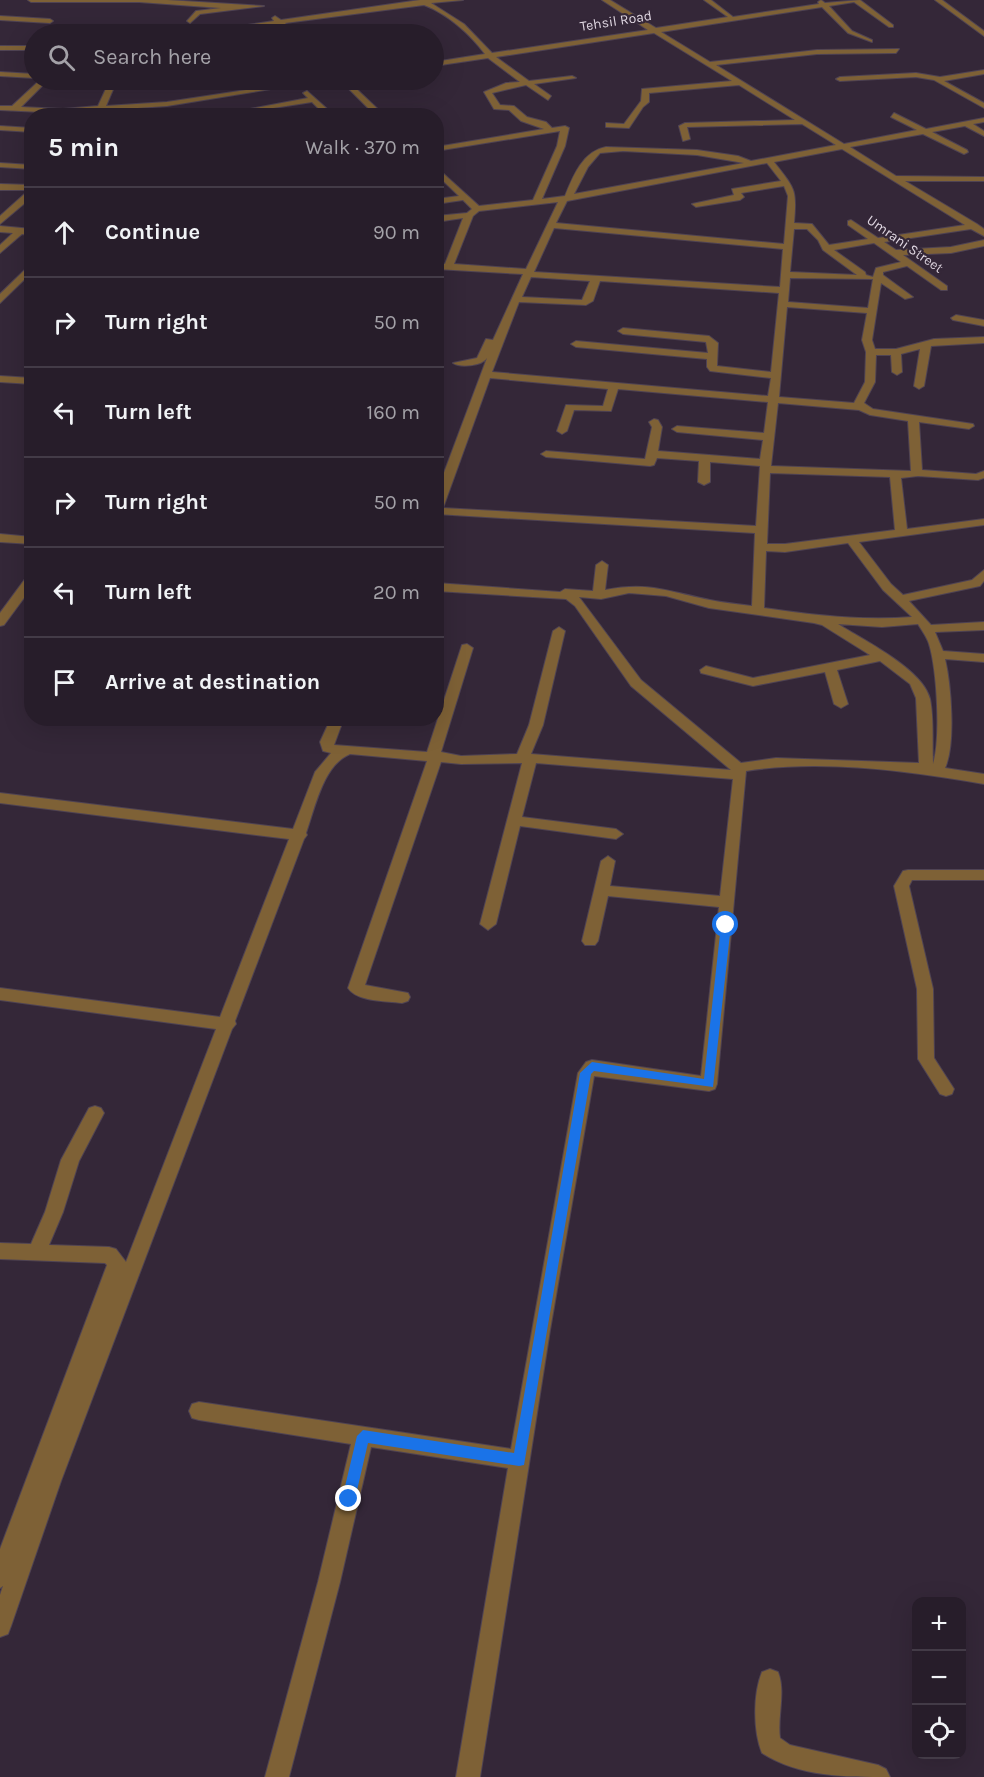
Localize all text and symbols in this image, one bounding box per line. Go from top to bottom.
street label: Tehsil Road [579,7,653,35]
search box [24,24,444,90]
icon: search [45,41,78,74]
text: Search here [93,44,211,70]
text: 5 min [48,132,119,163]
text: Walk · 370 m [305,136,420,159]
street label: Umrani Street [864,211,946,277]
icon: ahead [48,216,81,249]
text: Continue [105,219,200,245]
text: 90 m [373,221,420,244]
icon: right [48,306,81,339]
text: Turn right [105,309,208,335]
text: 50 m [373,311,420,334]
icon: left [48,396,81,429]
text: Turn left [105,399,192,425]
text: 160 m [367,401,420,424]
icon: right [48,486,81,519]
text: Turn right [105,489,208,515]
text: 50 m [373,491,420,514]
icon: left [48,576,81,609]
text: Turn left [105,579,192,605]
text: 20 m [373,581,420,604]
icon: arrive [48,666,81,699]
text: Arrive at destination [105,669,320,695]
route start [712,911,738,937]
route end [335,1485,361,1511]
map controls [912,1597,966,1759]
button: + [912,1597,966,1651]
button: − [912,1651,966,1705]
button: locate [912,1705,966,1759]

